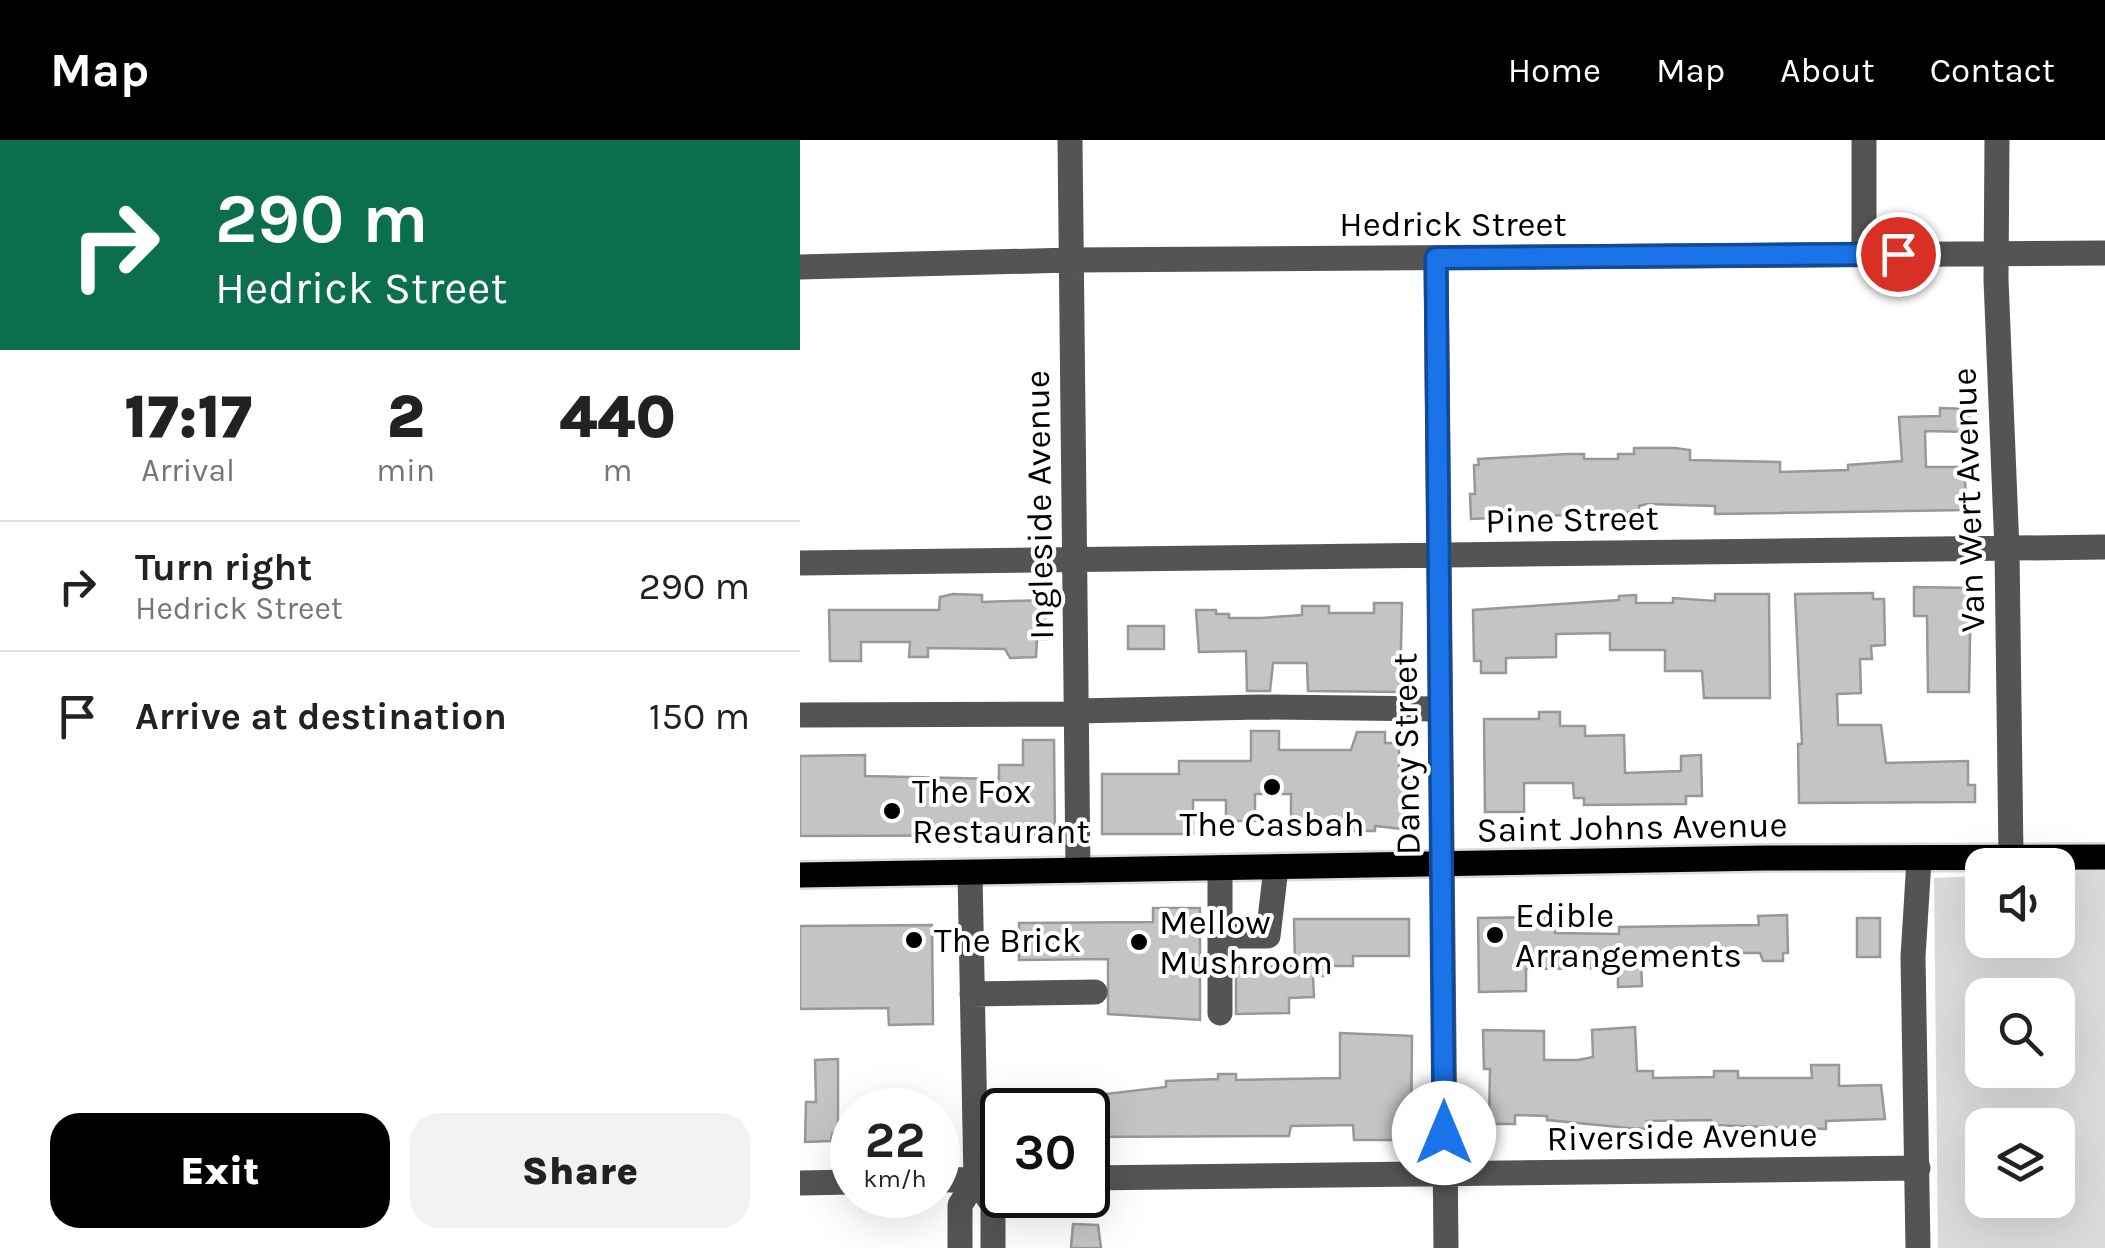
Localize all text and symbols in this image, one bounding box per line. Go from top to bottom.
text: Map [50,42,149,98]
text: Home [1508,50,1601,91]
text: Map [1656,50,1725,91]
text: About [1780,50,1875,91]
text: Contact [1930,50,2055,91]
text: 290 m [215,178,428,260]
icon: right [50,180,180,310]
street label: Hedrick Street [1339,204,1567,245]
pin [1856,212,1941,297]
icon: arrive [1871,227,1926,282]
text: Hedrick Street [215,262,507,314]
street label: Van Wert Avenue [1943,367,1994,633]
street label: Ingleside Avenue [1017,370,1062,640]
text: 17:17 [124,382,252,452]
text: 2 [387,382,425,452]
text: 440 [559,382,676,452]
text: Arrival [141,452,235,489]
text: min [376,452,435,489]
text: m [603,452,633,489]
street label: Pine Street [1485,497,1659,542]
text: Turn right [135,545,312,590]
icon: right [50,559,105,614]
text: 290 m [639,564,750,609]
text: Hedrick Street [135,590,343,627]
street label: Dancy Street [1384,653,1429,855]
icon: arrive [50,689,105,744]
text: Arrive at destination [135,694,507,739]
text: 150 m [649,694,750,739]
place label: The Fox Restaurant [912,771,1090,852]
marker: The Casbah [1261,776,1283,798]
marker: The Fox Restaurant [881,800,903,822]
place label: The Casbah [1179,804,1365,845]
street label: Saint Johns Avenue [1476,804,1788,851]
map controls [1965,848,2075,1218]
button: sound [1965,848,2075,958]
place label: Edible Arrangements [1515,895,1742,976]
place label: Mellow Mushroom [1159,902,1333,983]
place label: The Brick [934,920,1082,961]
marker: Edible Arrangements [1484,924,1506,946]
marker: The Brick [903,929,925,951]
marker: Mellow Mushroom [1128,931,1150,953]
button: search [1965,978,2075,1088]
position arrow [1392,1081,1496,1185]
speed limit sign: 30 [980,1088,1110,1218]
button: layers [1965,1108,2075,1218]
text: 22 [865,1111,925,1170]
button: Exit [50,1113,390,1228]
button: Share [410,1113,750,1228]
street label: Riverside Avenue [1546,1114,1818,1159]
text: km/h [863,1164,927,1193]

